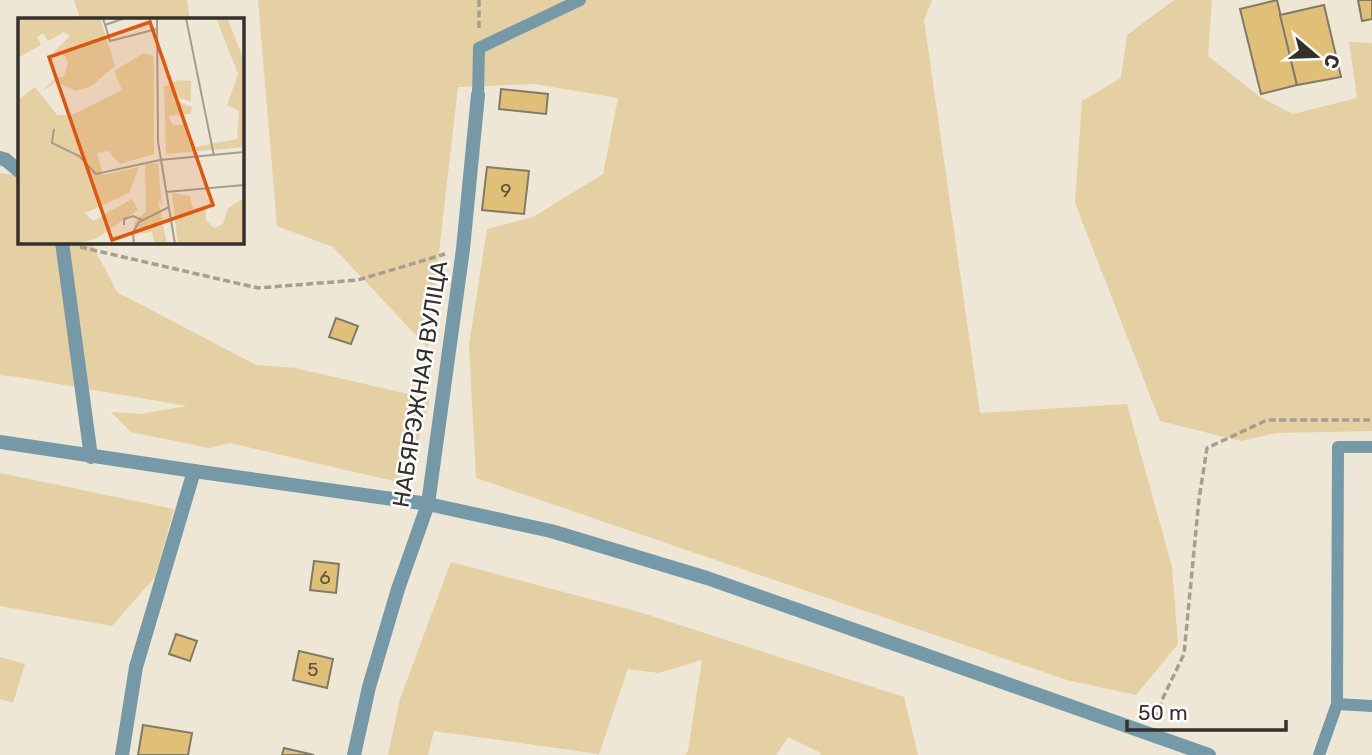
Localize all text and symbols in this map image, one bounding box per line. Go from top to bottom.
inset map [18,18,243,243]
north arrow [1281,21,1351,91]
text: С [1319,51,1345,71]
house number: 9 [500,179,512,202]
street label: НАБЯРЭЖНАЯ ВУЛІЦА [387,259,453,509]
house number: 6 [319,566,331,589]
house number: 5 [307,658,319,681]
scale bar [1127,688,1286,732]
text: 50 m [1138,700,1188,725]

